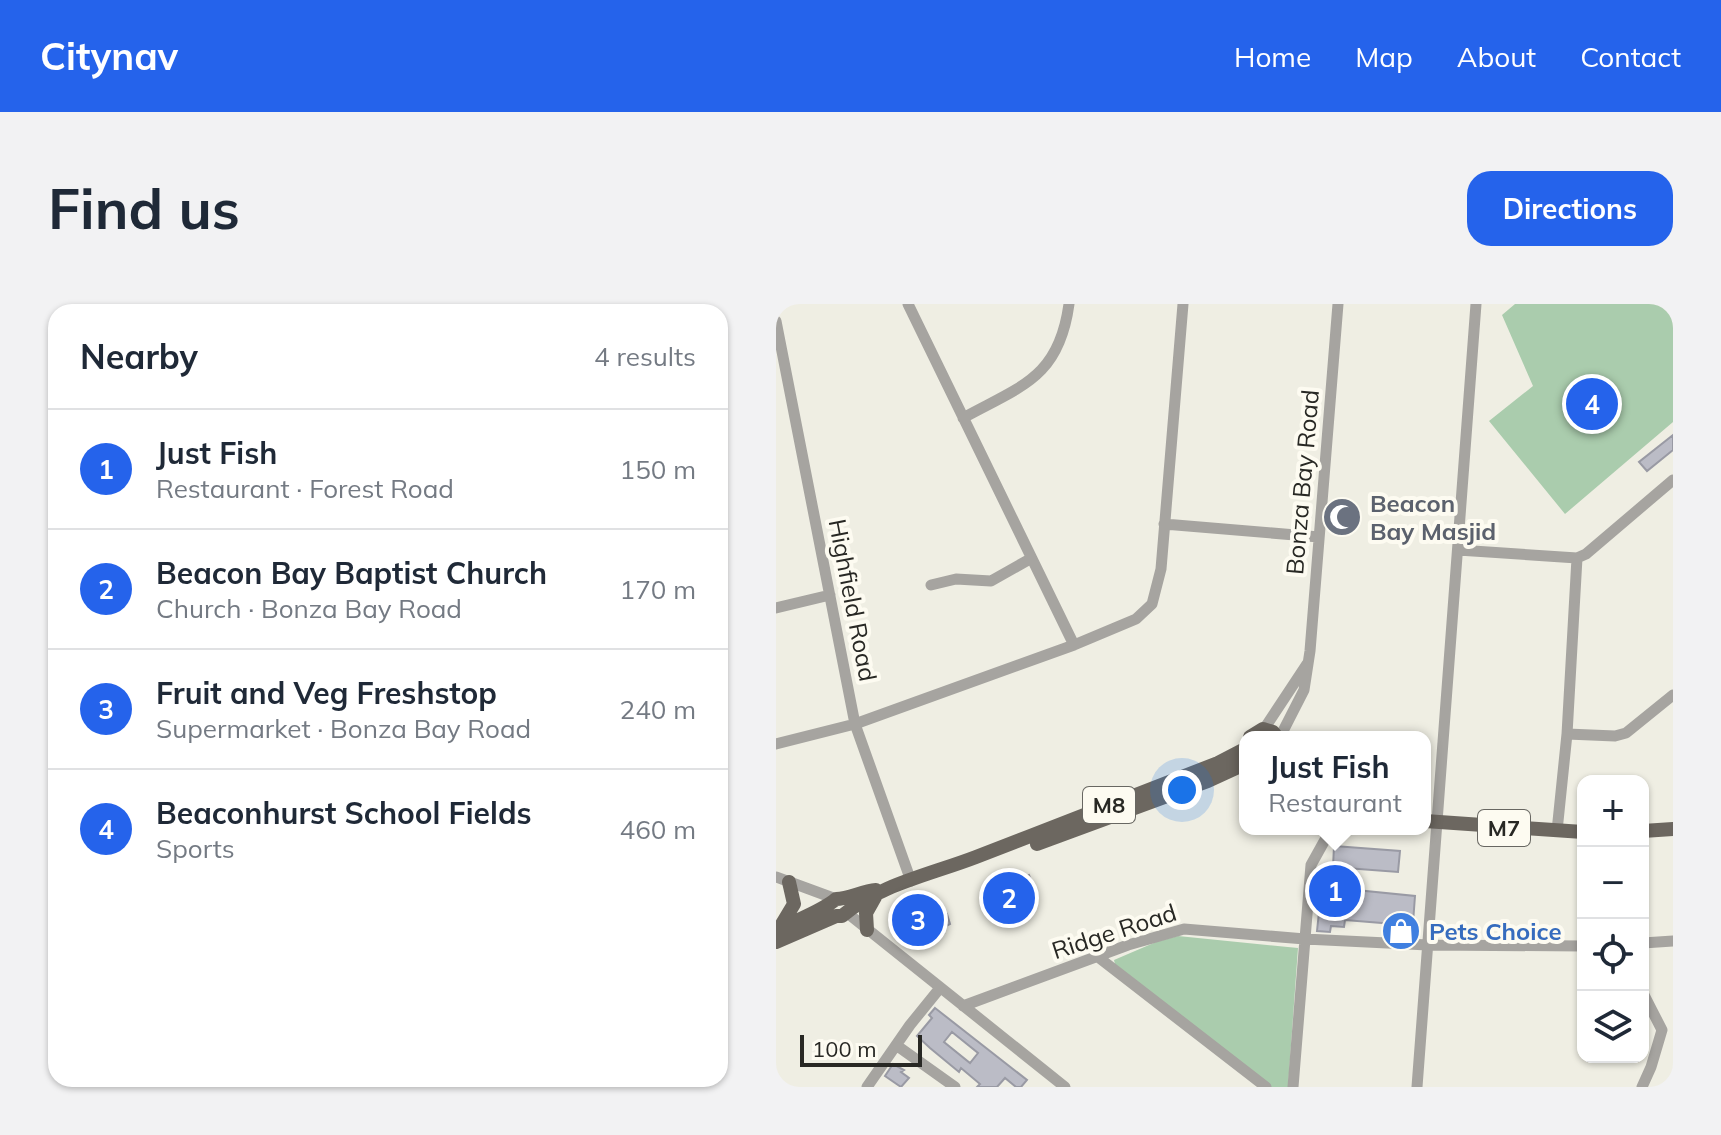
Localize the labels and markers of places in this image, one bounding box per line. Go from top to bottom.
pin: 4 [1566,374,1618,434]
place label: Beacon Bay Masjid [1370,488,1496,546]
mosque icon: Beacon Bay Masjid [1321,496,1363,538]
pin: 1 [1309,861,1361,921]
pin: 2 [983,868,1035,928]
pin: 3 [892,890,944,950]
shop icon: Pets Choice [1380,910,1422,952]
place label: Pets Choice [1429,916,1562,946]

